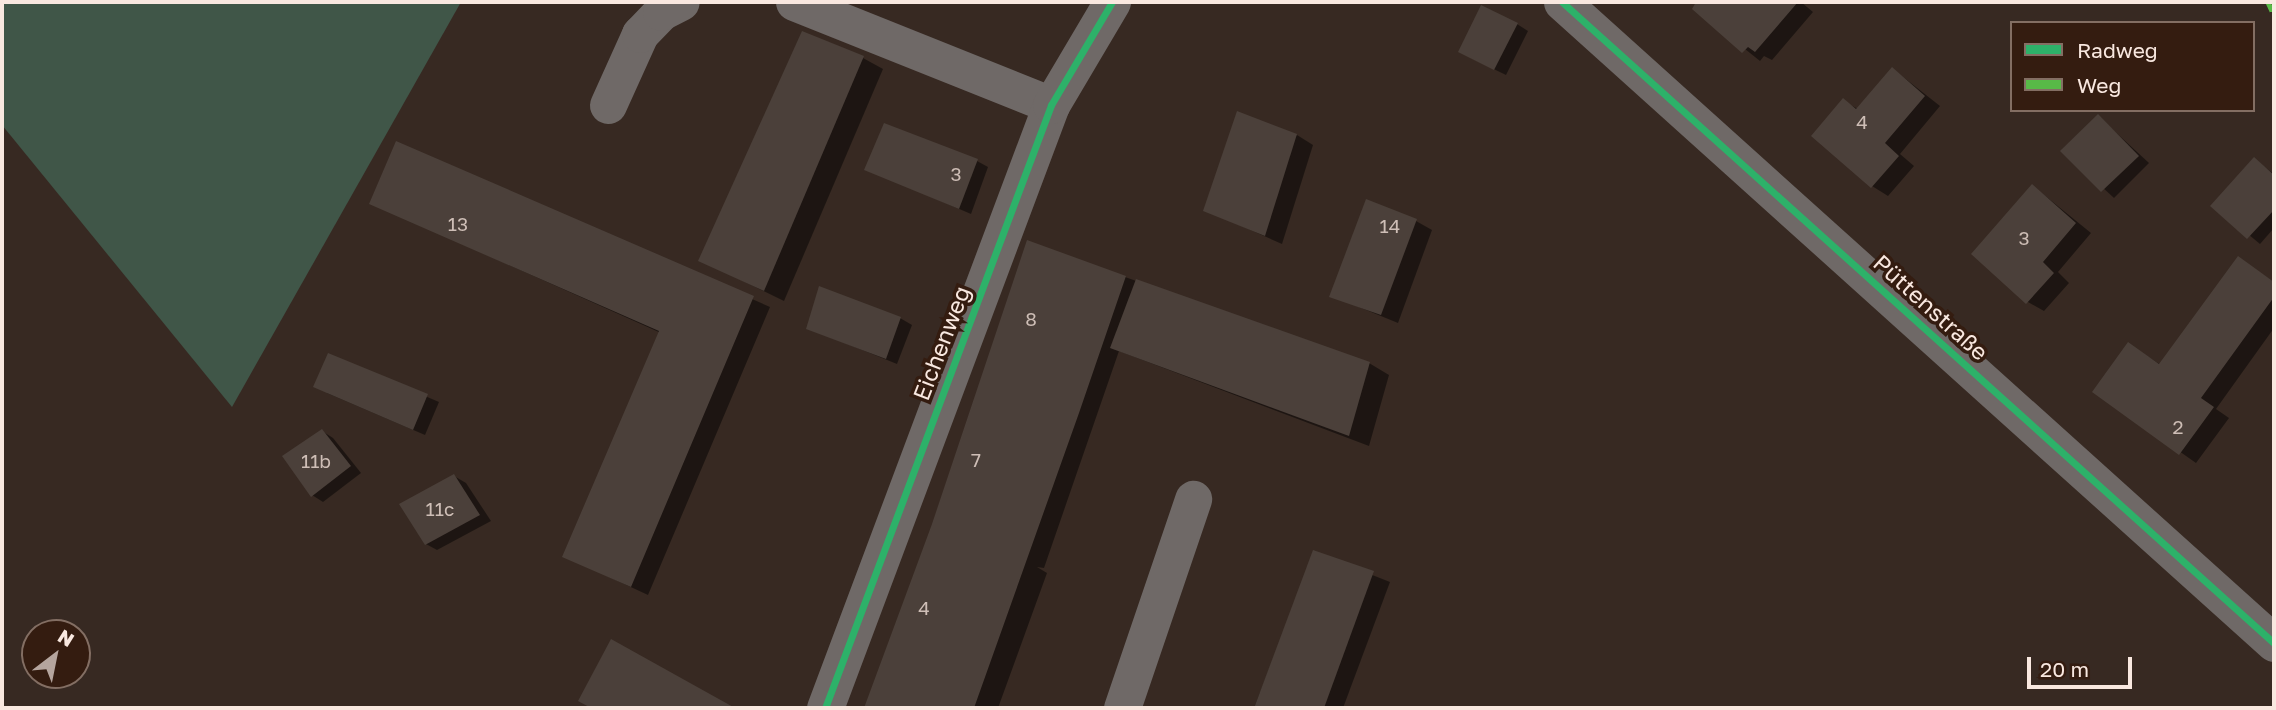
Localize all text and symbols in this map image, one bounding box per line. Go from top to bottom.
legend [2010,21,2255,112]
text: Radweg [2077,37,2158,63]
text: Weg [2077,72,2121,98]
house number: 4 [1856,111,1868,133]
house number: 3 [950,163,962,185]
house number: 13 [448,213,468,235]
house number: 14 [1380,215,1400,237]
house number: 3 [2018,227,2030,249]
street label: Püttenstraße [1868,248,1994,366]
street label: Eichenweg [907,282,975,404]
house number: 8 [1025,308,1037,330]
house number: 2 [2172,416,2184,438]
house number: 7 [971,449,981,471]
house number: 11b [301,450,331,472]
house number: 11c [426,498,454,520]
house number: 4 [918,597,930,619]
north arrow [21,619,91,689]
text: N [54,624,79,651]
scale bar [2031,644,2136,688]
text: 20 m [2040,656,2089,682]

